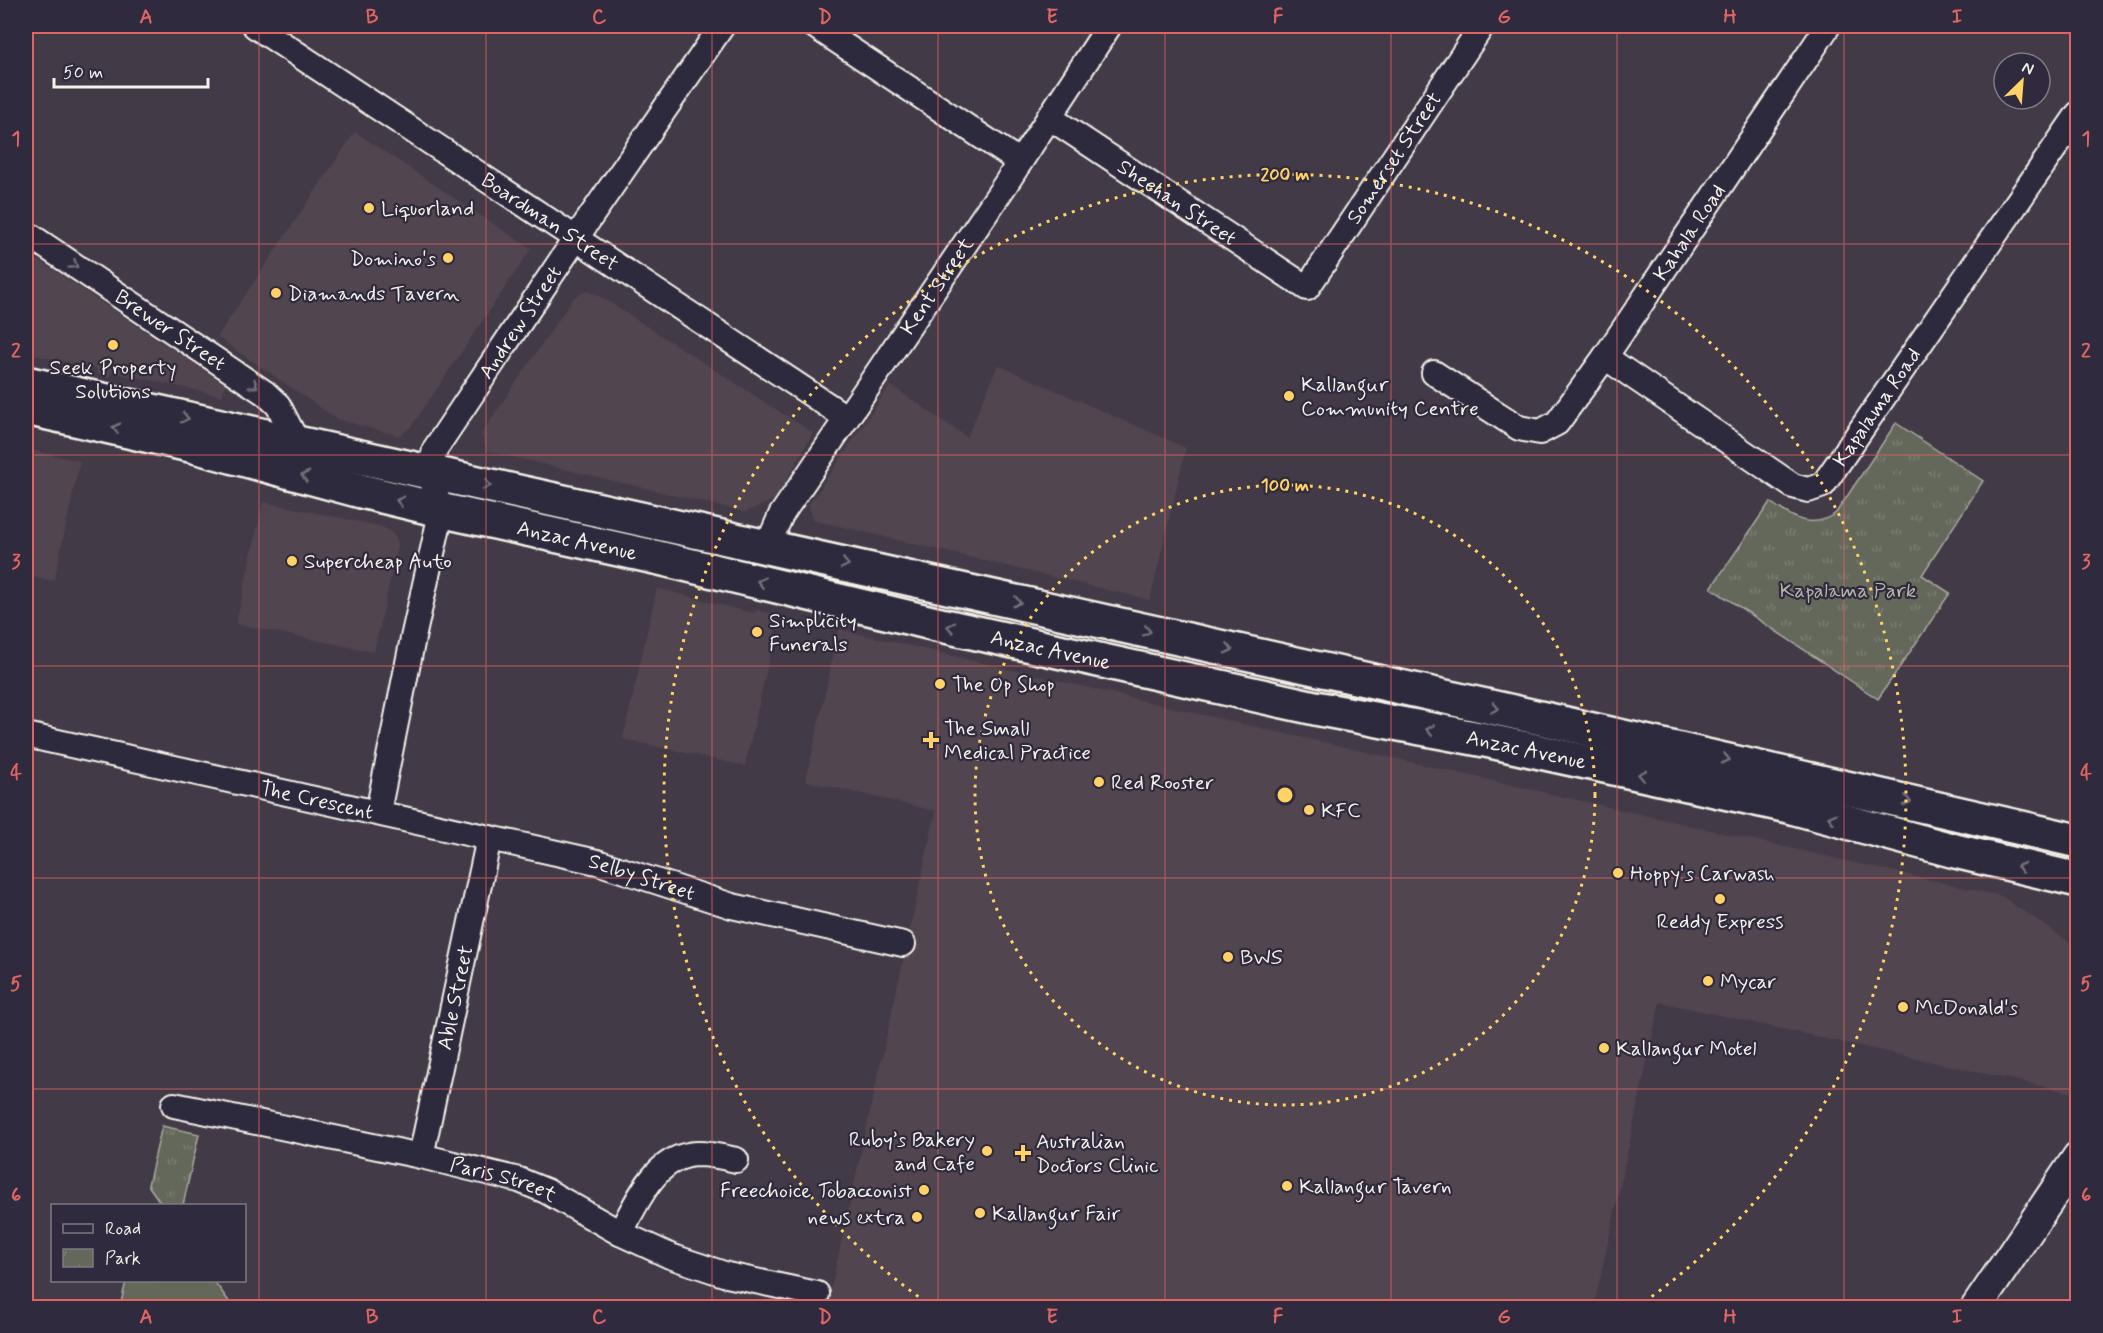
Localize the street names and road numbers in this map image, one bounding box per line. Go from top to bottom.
street label: Somerset Street [1340,87,1449,230]
street label: Sheehan Street [1112,153,1242,253]
street label: Boardman Street [475,167,624,278]
street label: Kahala Road [1647,179,1733,287]
street label: Kent Street [894,231,981,341]
street label: Andrew Street [473,260,569,385]
street label: Brewer Street [109,283,231,378]
street label: Kapalama Road [1827,343,1928,472]
street label: Anzac Avenue [514,514,640,568]
street label: Anzac Avenue [988,624,1113,677]
street label: Anzac Avenue [1464,724,1589,777]
street label: The Crescent [257,774,376,827]
street label: Selby Street [586,848,698,908]
street label: Able Street [431,943,481,1053]
street label: Paris Street [447,1151,562,1210]

